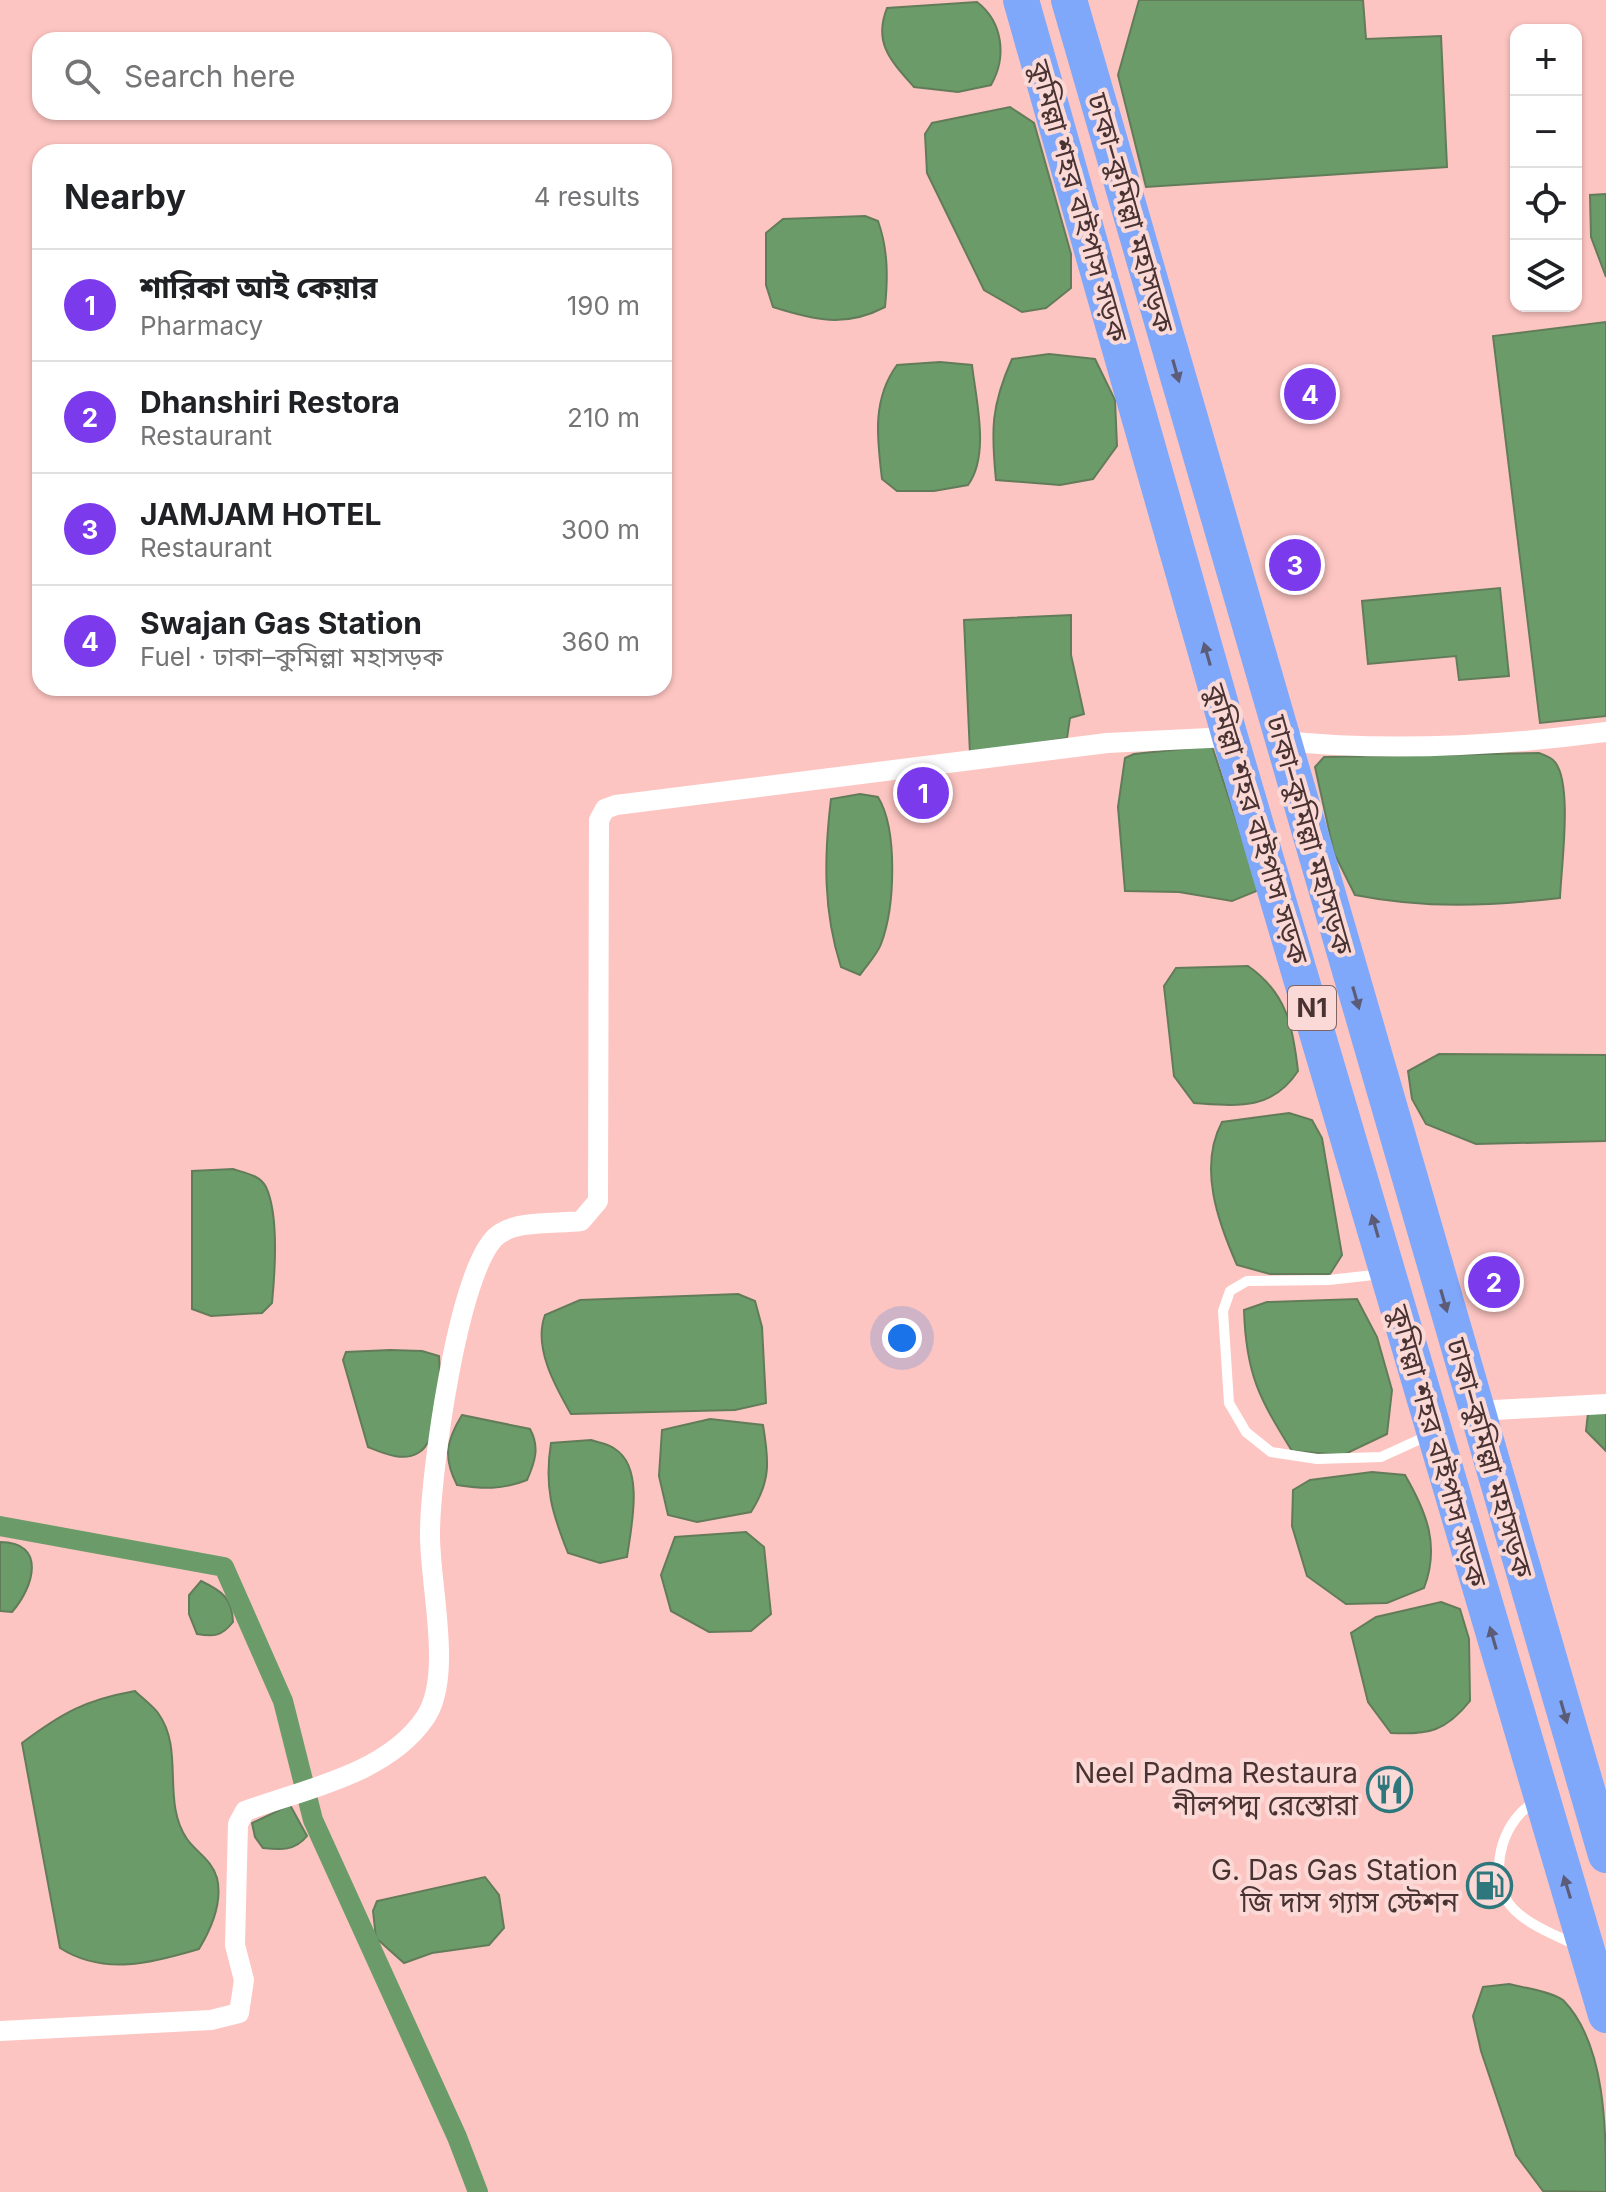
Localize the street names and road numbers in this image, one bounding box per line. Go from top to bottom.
street label: কুমিল্লা শহর বাইপাস সড়ক [1022,55,1136,346]
street label: ঢাকা–কুমিল্লা মহাসড়ক [1080,88,1182,337]
street label: কুমিল্লা শহর বাইপাস সড়ক [1198,679,1316,969]
street label: ঢাকা–কুমিল্লা মহাসড়ক [1259,710,1361,959]
road number: N1 [1288,986,1336,1030]
street label: কুমিল্লা শহর বাইপাস সড়ক [1381,1300,1495,1591]
street label: ঢাকা–কুমিল্লা মহাসড়ক [1439,1333,1541,1582]

